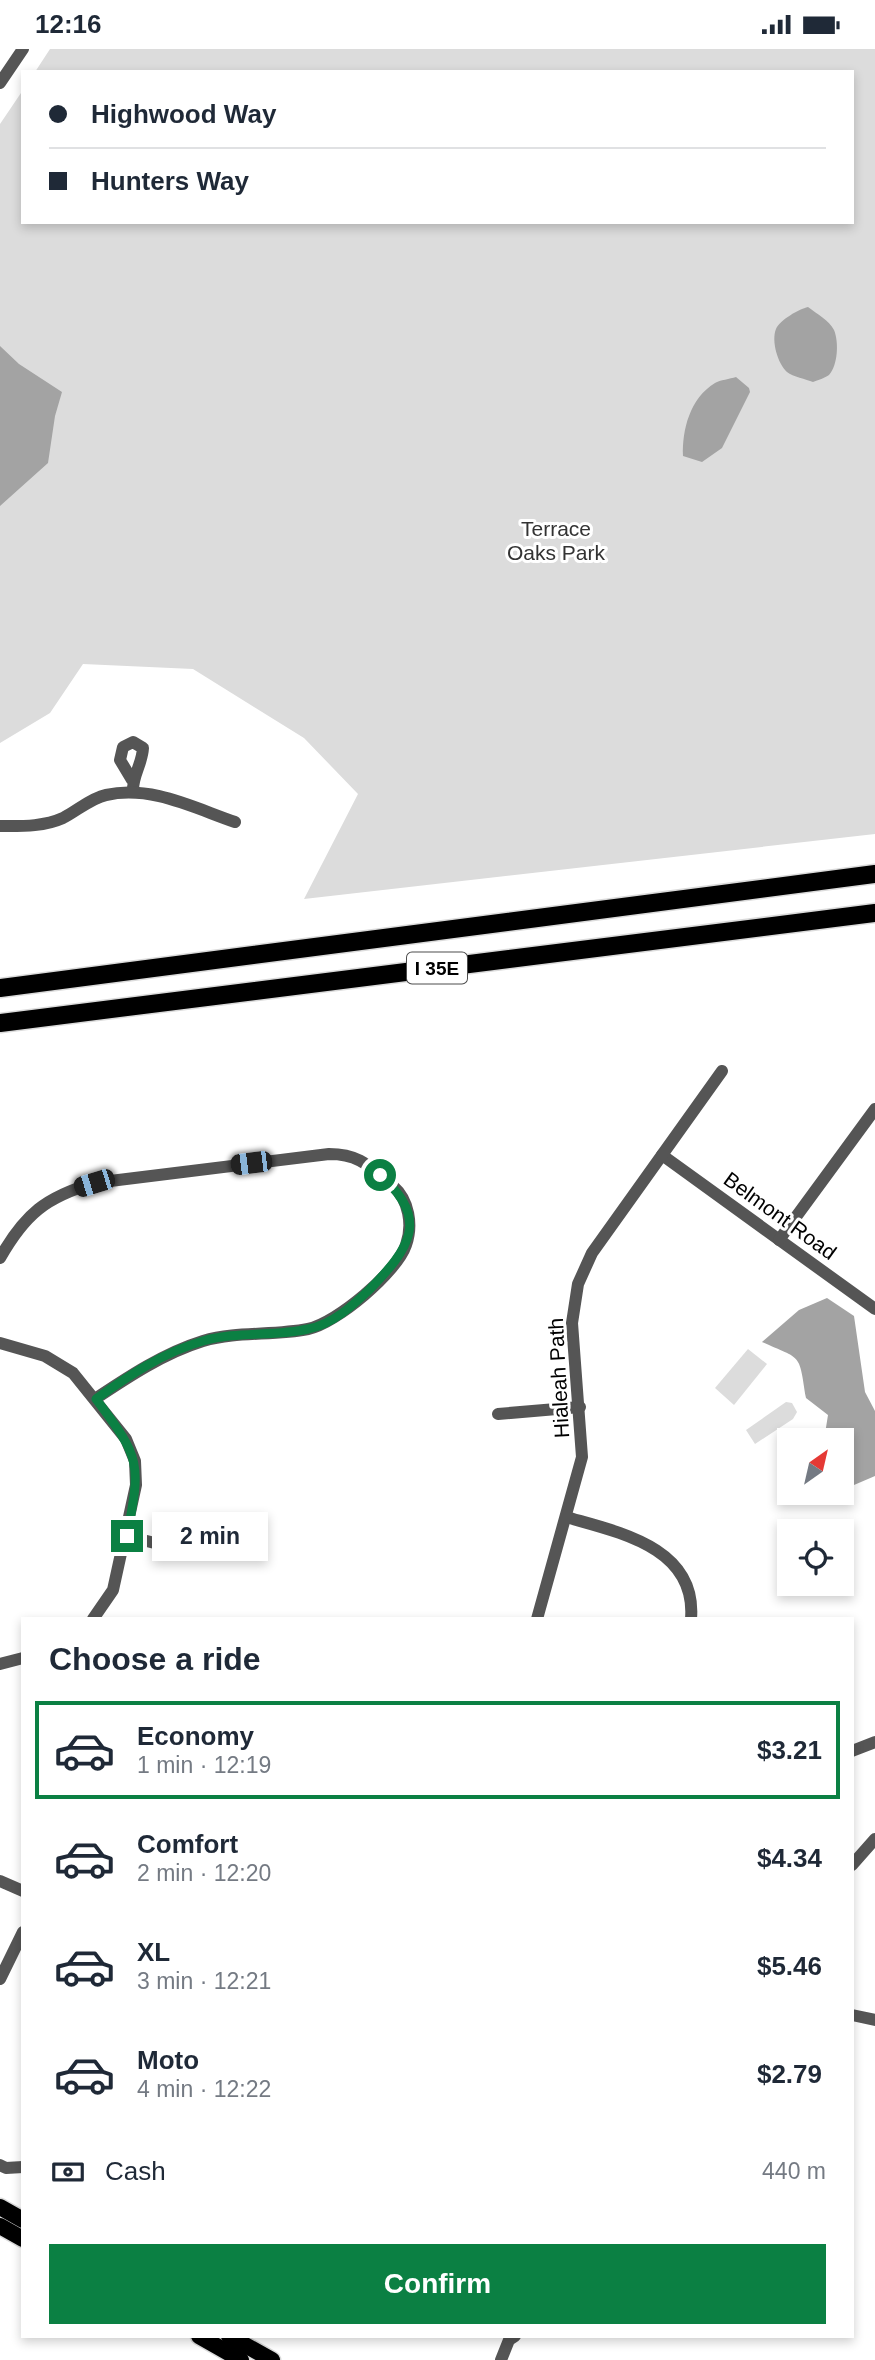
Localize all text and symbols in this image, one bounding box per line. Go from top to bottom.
text: 12:16 [35,9,102,39]
text: Highwood Way [91,99,276,129]
text: Hunters Way [91,166,249,196]
park label: Terrace Oaks Park [507,517,606,564]
road number: I 35E [407,952,467,983]
car [229,1150,274,1176]
route start [364,1159,396,1191]
car [71,1167,118,1199]
street label: Belmont Road [720,1167,841,1264]
street label: Hialeah Path [544,1317,573,1439]
north arrow [777,1428,854,1505]
map controls [777,1428,854,1596]
callout: 2 min [152,1511,267,1561]
button: locate [777,1519,854,1596]
route end [111,1520,143,1552]
text: 2 min [180,1523,240,1549]
text: Choose a ride [49,1641,261,1677]
icon: car [53,1719,116,1782]
text: Economy [137,1721,254,1751]
text: $3.21 [757,1735,822,1765]
text: 1 min · 12:19 [137,1752,271,1778]
icon: car [53,1827,116,1890]
text: Comfort [137,1829,238,1859]
text: $4.34 [757,1843,822,1873]
text: 2 min · 12:20 [137,1860,271,1886]
icon: car [53,1935,116,1998]
text: XL [137,1937,170,1967]
text: $5.46 [757,1951,822,1981]
text: 3 min · 12:21 [137,1968,271,1994]
icon: car [53,2043,116,2106]
text: Moto [137,2045,199,2075]
text: $2.79 [757,2059,822,2089]
text: 4 min · 12:22 [137,2076,271,2102]
icon: cash [49,2153,87,2191]
text: Cash [105,2156,166,2186]
text: 440 m [762,2158,826,2184]
button: Confirm [49,2244,826,2324]

